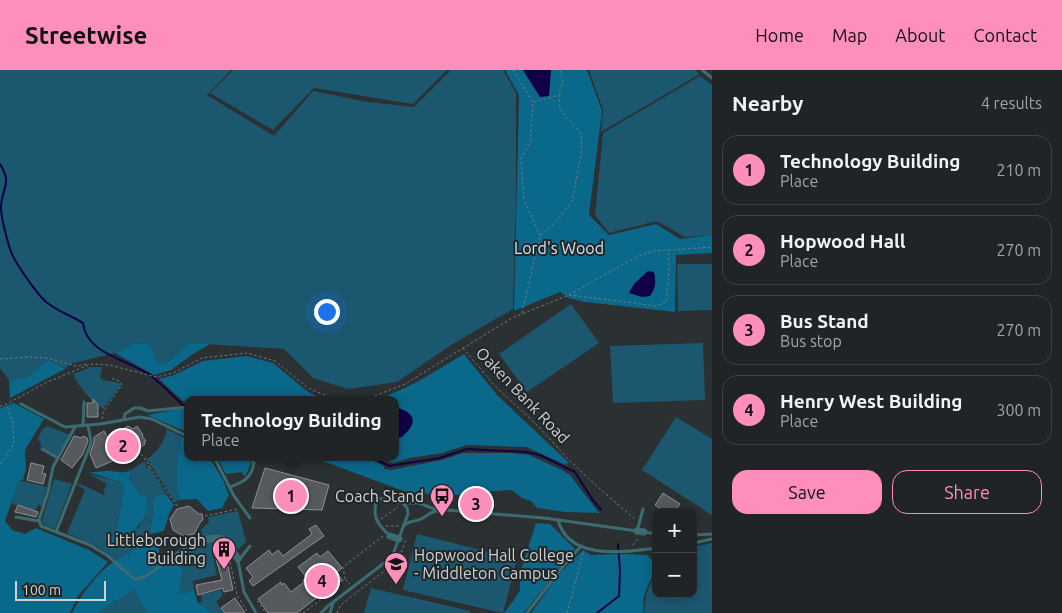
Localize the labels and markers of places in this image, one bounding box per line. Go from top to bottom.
pin: 2 [107,427,139,465]
pin: 1 [275,477,307,515]
bus stop icon: Coach Stand [429,483,455,517]
pin: 3 [460,485,492,523]
place label: Coach Stand [335,487,424,505]
place label: Littleborough Building [107,531,206,567]
building icon: Littleborough Building [211,536,237,570]
place label: Hopwood Hall College - Middleton Campus [414,546,574,582]
school or university icon: Hopwood Hall College - Middleton Campus [383,551,409,585]
pin: 4 [306,562,338,600]

